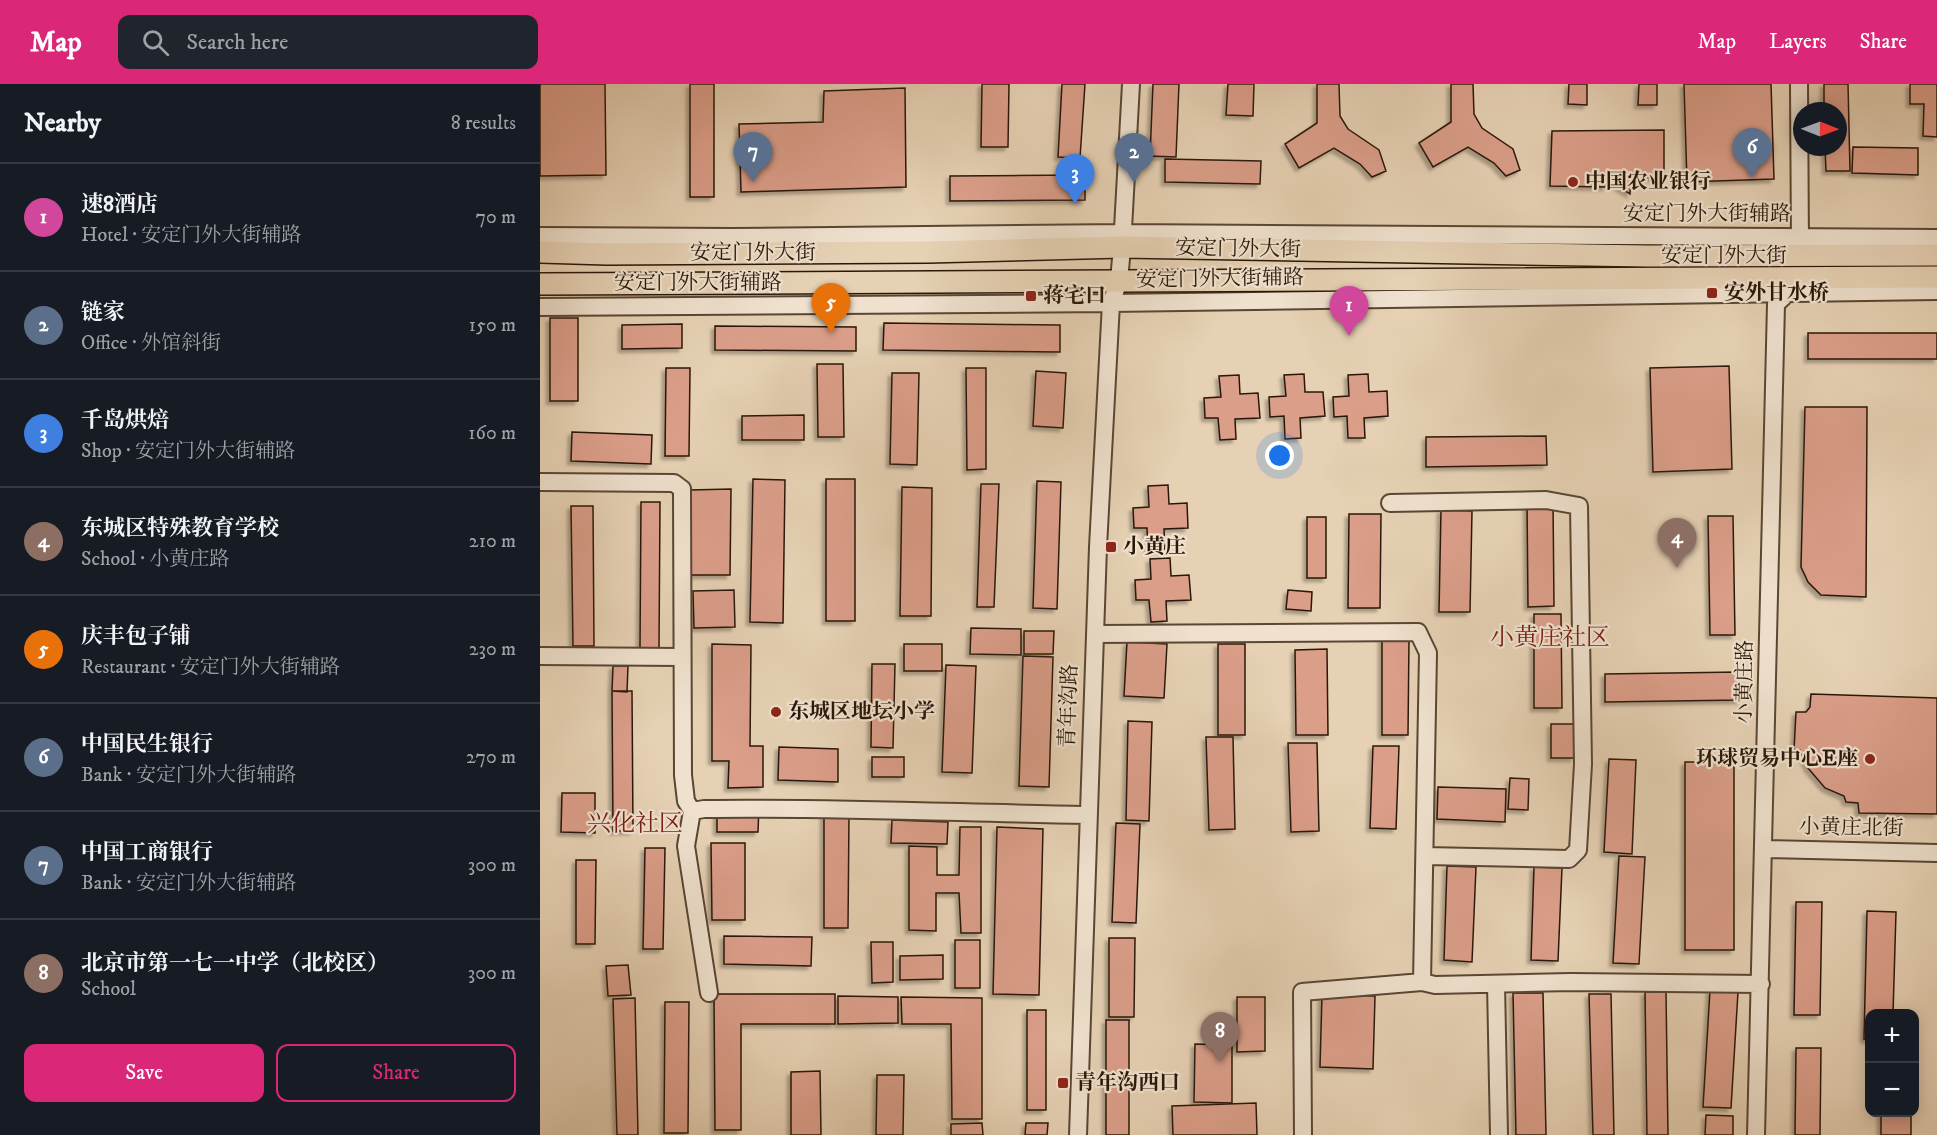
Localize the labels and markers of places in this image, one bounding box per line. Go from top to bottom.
pin: 6 [1732,128,1772,178]
pin: 7 [734,132,772,182]
pin: 2 [1114,134,1154,183]
pin: 3 [1056,154,1094,204]
place label: 中国农业银行 [1585,169,1711,195]
marker: 中国农业银行 [1566,175,1580,189]
place label: 安外甘水桥 [1724,280,1829,306]
place label: 蒋宅口 [1043,283,1106,309]
pin: 5 [812,284,850,333]
pin: 1 [1330,286,1368,336]
marker: 安外甘水桥 [1705,286,1719,300]
marker: 蒋宅口 [1024,289,1038,303]
pin: 4 [1658,518,1696,568]
place label: 小黄庄 [1123,534,1186,560]
marker: 小黄庄 [1104,540,1118,554]
place label: 东城区地坛小学 [788,699,935,725]
marker: 东城区地坛小学 [769,705,783,719]
place label: 环球贸易中心E座 [1696,746,1858,772]
marker: 环球贸易中心E座 [1863,752,1877,766]
pin: 8 [1200,1012,1240,1062]
place label: 青年沟西口 [1075,1070,1180,1096]
marker: 青年沟西口 [1056,1076,1070,1090]

